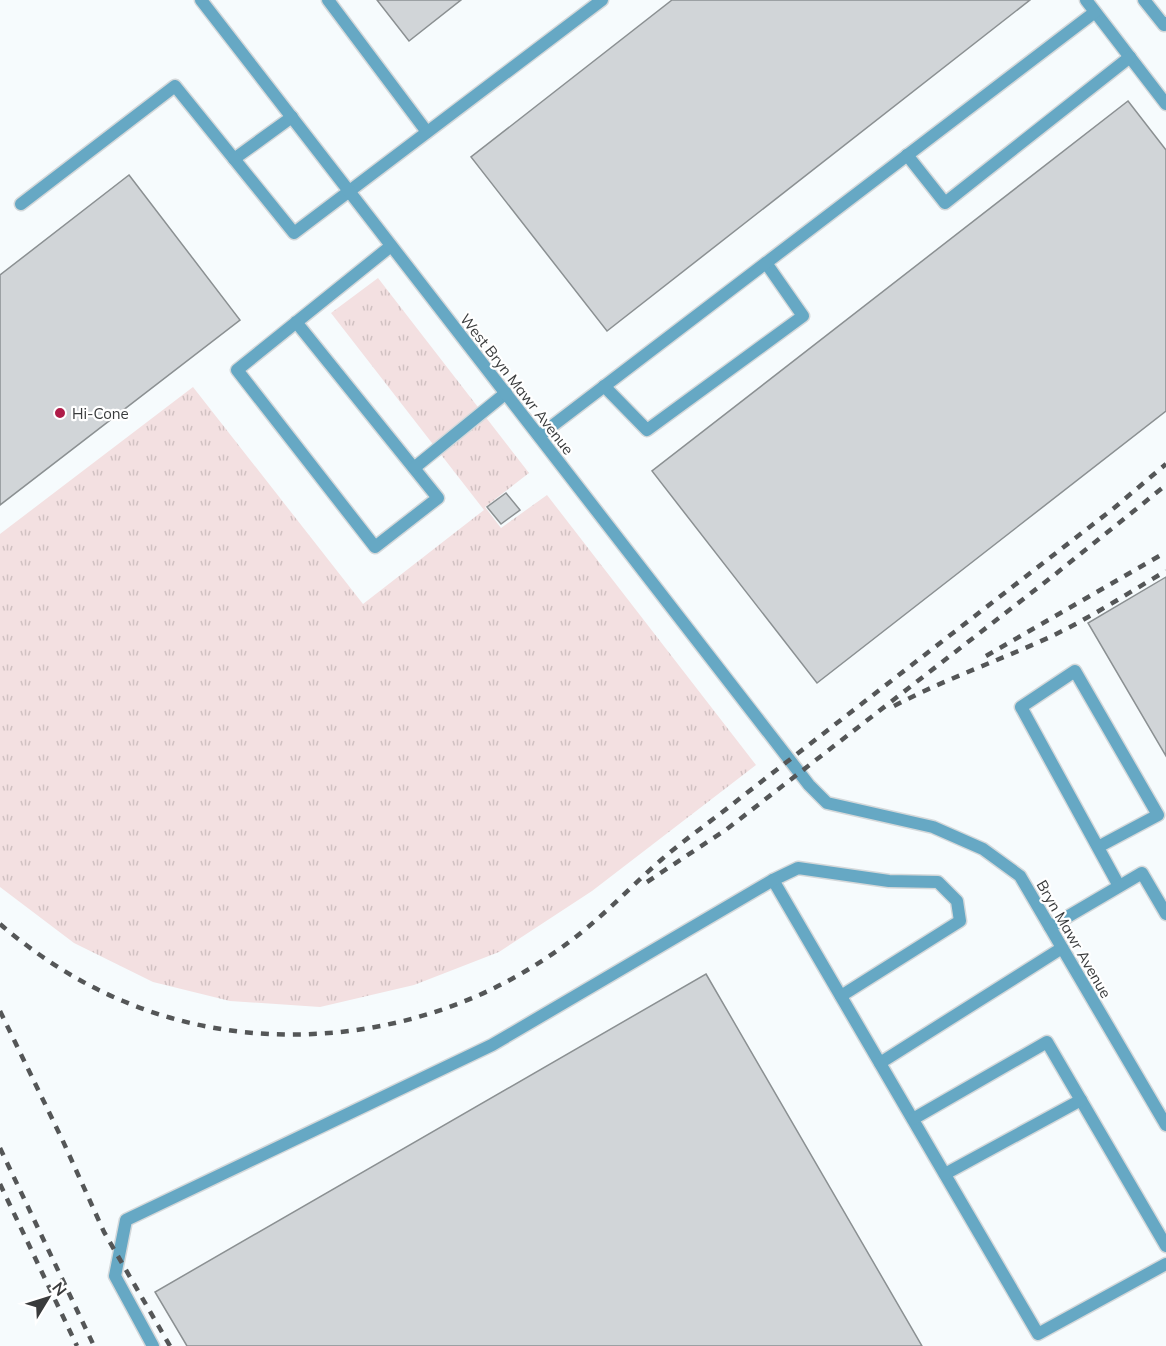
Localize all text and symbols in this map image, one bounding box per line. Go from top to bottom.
street label: West Bryn Mawr Avenue [456,310,578,458]
place label: Hi-Cone [72,404,129,423]
marker: Hi-Cone [53,406,67,420]
street label: Bryn Mawr Avenue [1032,877,1116,1001]
north arrow [18,1268,78,1328]
text: N [48,1278,71,1300]

